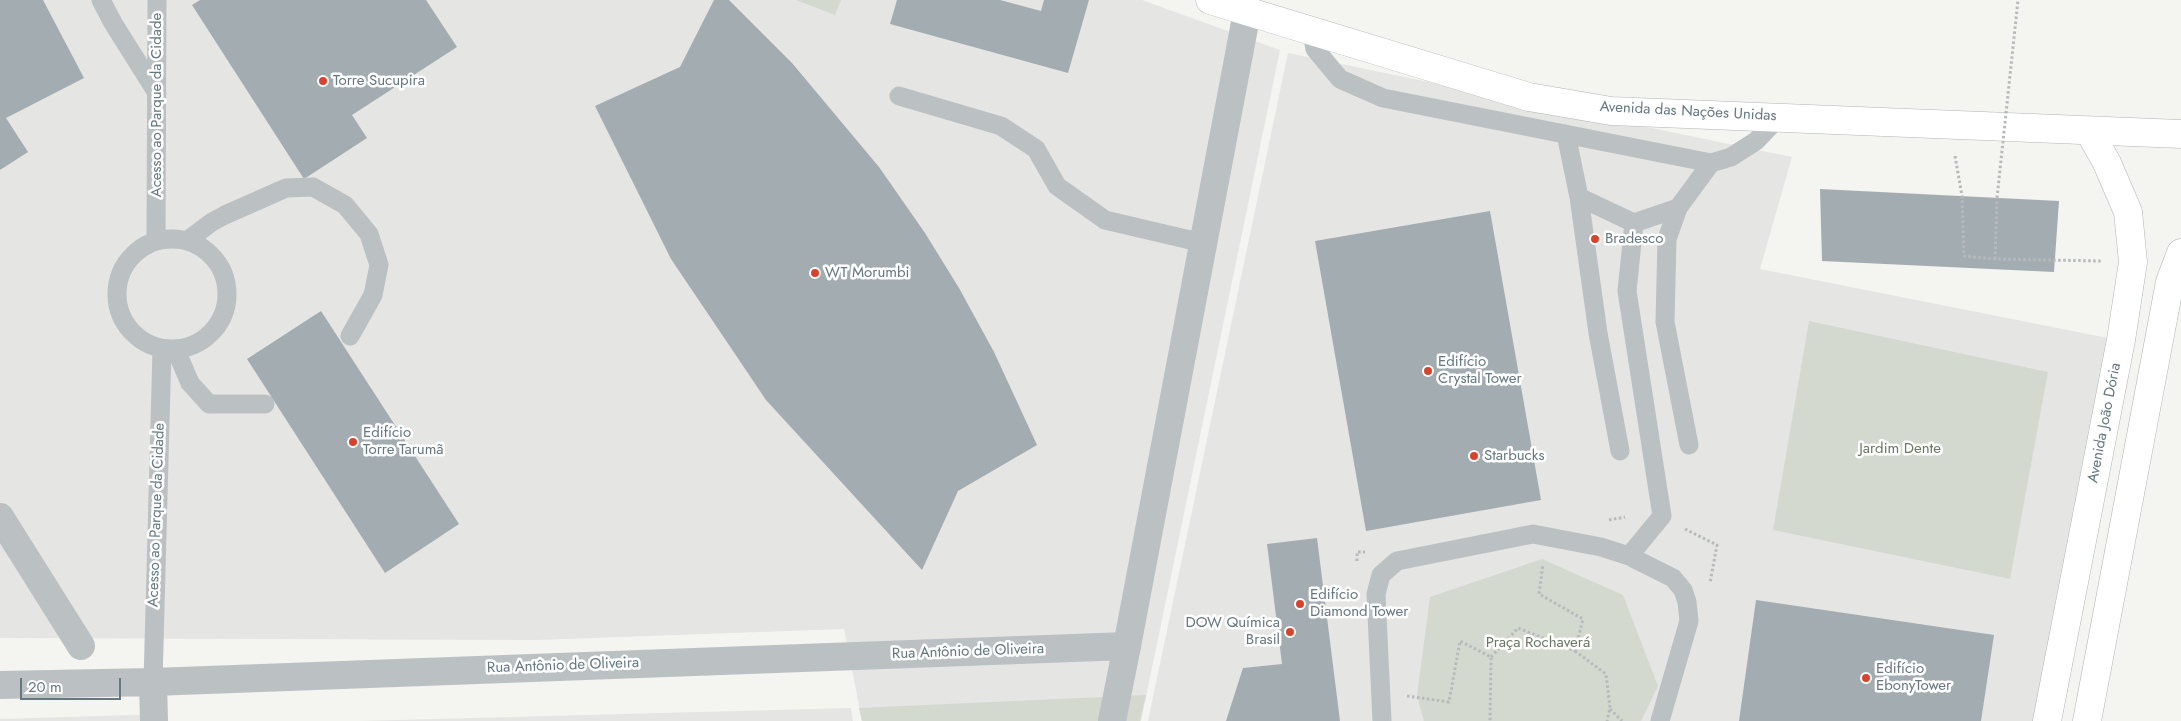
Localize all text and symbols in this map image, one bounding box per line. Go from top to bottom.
street label: Acesso ao Parque da Cidade [148,13,166,197]
place label: Torre Sucupira [333,72,425,90]
marker: Torre Sucupira [317,75,329,87]
street label: Avenida das Nações Unidas [1599,98,1777,126]
place label: Bradesco [1605,230,1663,248]
marker: Bradesco [1589,233,1601,245]
place label: WT Morumbi [825,264,909,282]
marker: WT Morumbi [809,267,821,279]
place label: Edifício Crystal Tower [1438,353,1522,388]
street label: Avenida João Dória [2085,362,2125,484]
marker: Edifício Crystal Tower [1422,365,1434,377]
street label: Acesso ao Parque da Cidade [145,422,169,608]
place label: Edifício Torre Tarumã [363,424,444,459]
marker: Edifício Torre Tarumã [347,436,359,448]
park label: Jardim Dente [1859,440,1941,458]
place label: Starbucks [1484,447,1544,465]
marker: Starbucks [1468,450,1480,462]
place label: Edifício Diamond Tower [1310,586,1408,621]
marker: Edifício Diamond Tower [1294,598,1306,610]
place label: DOW Química Brasil [1185,614,1280,649]
marker: DOW Química Brasil [1284,626,1296,638]
park label: Praça Rochaverá [1486,634,1590,652]
street label: Rua Antônio de Oliveira [892,640,1044,664]
street label: Rua Antônio de Oliveira [487,654,639,678]
place label: Edifício EbonyTower [1876,660,1951,695]
scale bar [22,668,124,700]
marker: Edifício EbonyTower [1860,672,1872,684]
text: 20 m [28,676,62,698]

